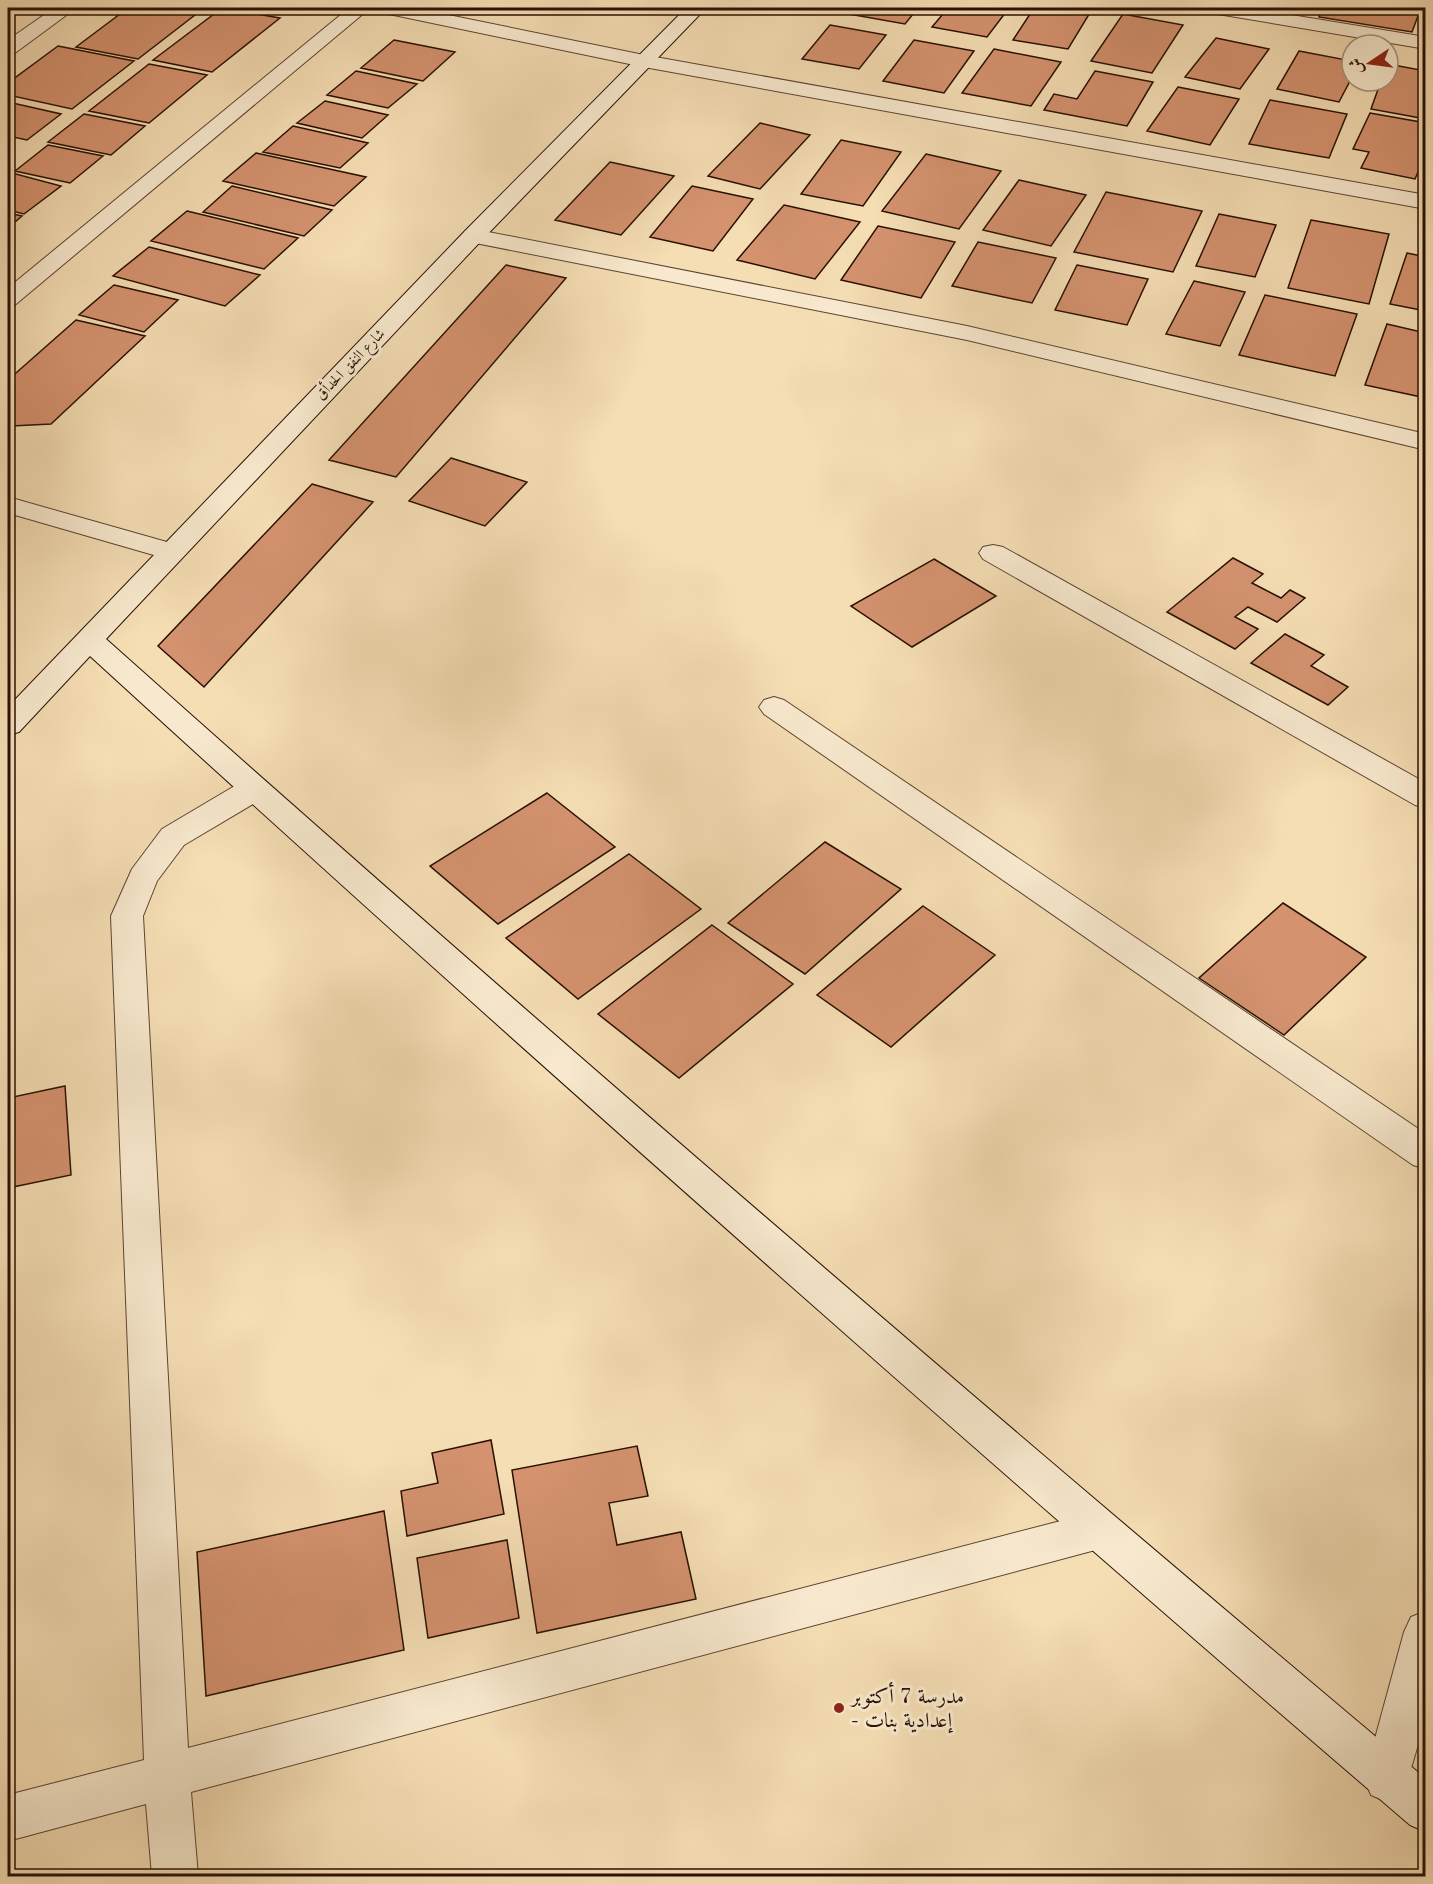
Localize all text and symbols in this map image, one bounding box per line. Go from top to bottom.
north arrow [1340,33,1400,93]
text: ش [1348,56,1367,75]
street label: شارع النفق الحدأق [310,323,391,406]
place label: مدرسة 7 أكتوبر - إعدادية بنات [849,1681,964,1734]
marker: مدرسة 7 أكتوبر - إعدادية بنات [832,1701,846,1715]

